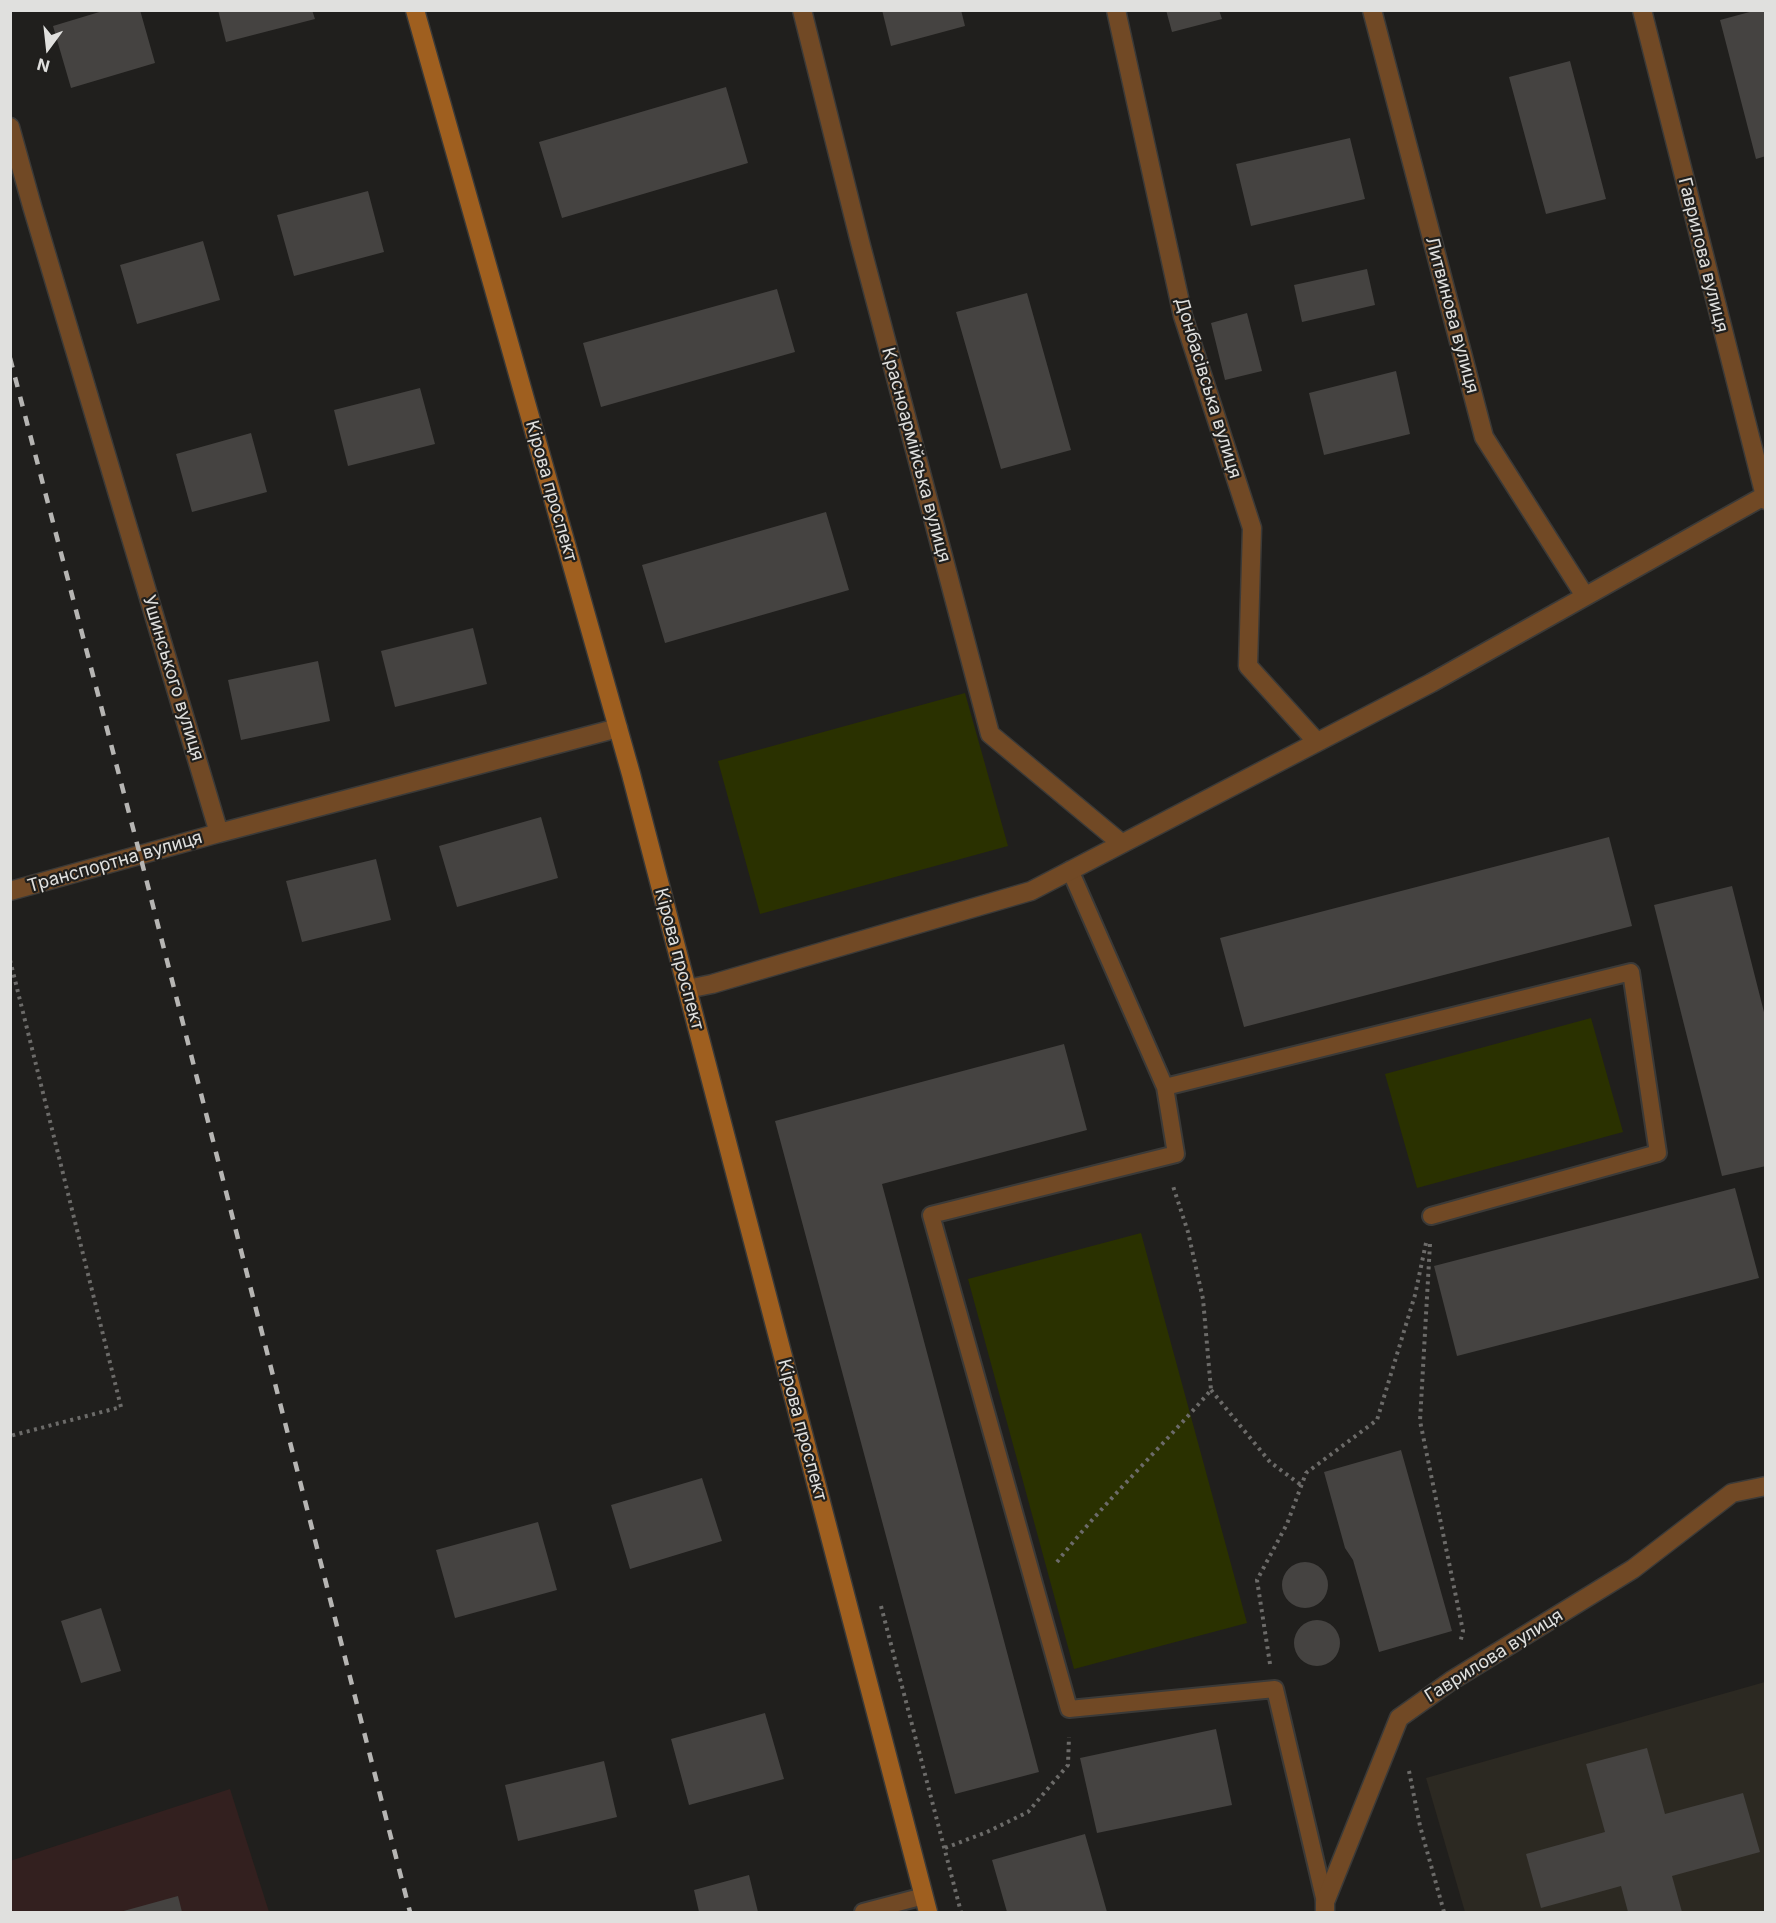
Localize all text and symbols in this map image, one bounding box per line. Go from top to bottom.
north arrow [18,18,78,78]
text: N [35,54,52,77]
street label: Гаврилова вулиця [1673,175,1733,335]
street label: Литвинова вулиця [1421,234,1483,396]
street label: Донбасівська вулиця [1170,295,1246,481]
street label: Красноармійська вулиця [877,345,955,565]
street label: Кірова проспект [521,418,581,564]
street label: Ушинського вулиця [138,593,208,763]
street label: Транспортна вулиця [25,827,205,897]
street label: Кірова проспект [650,886,708,1032]
street label: Кірова проспект [773,1357,831,1503]
street label: Гаврилова вулиця [1421,1605,1567,1707]

